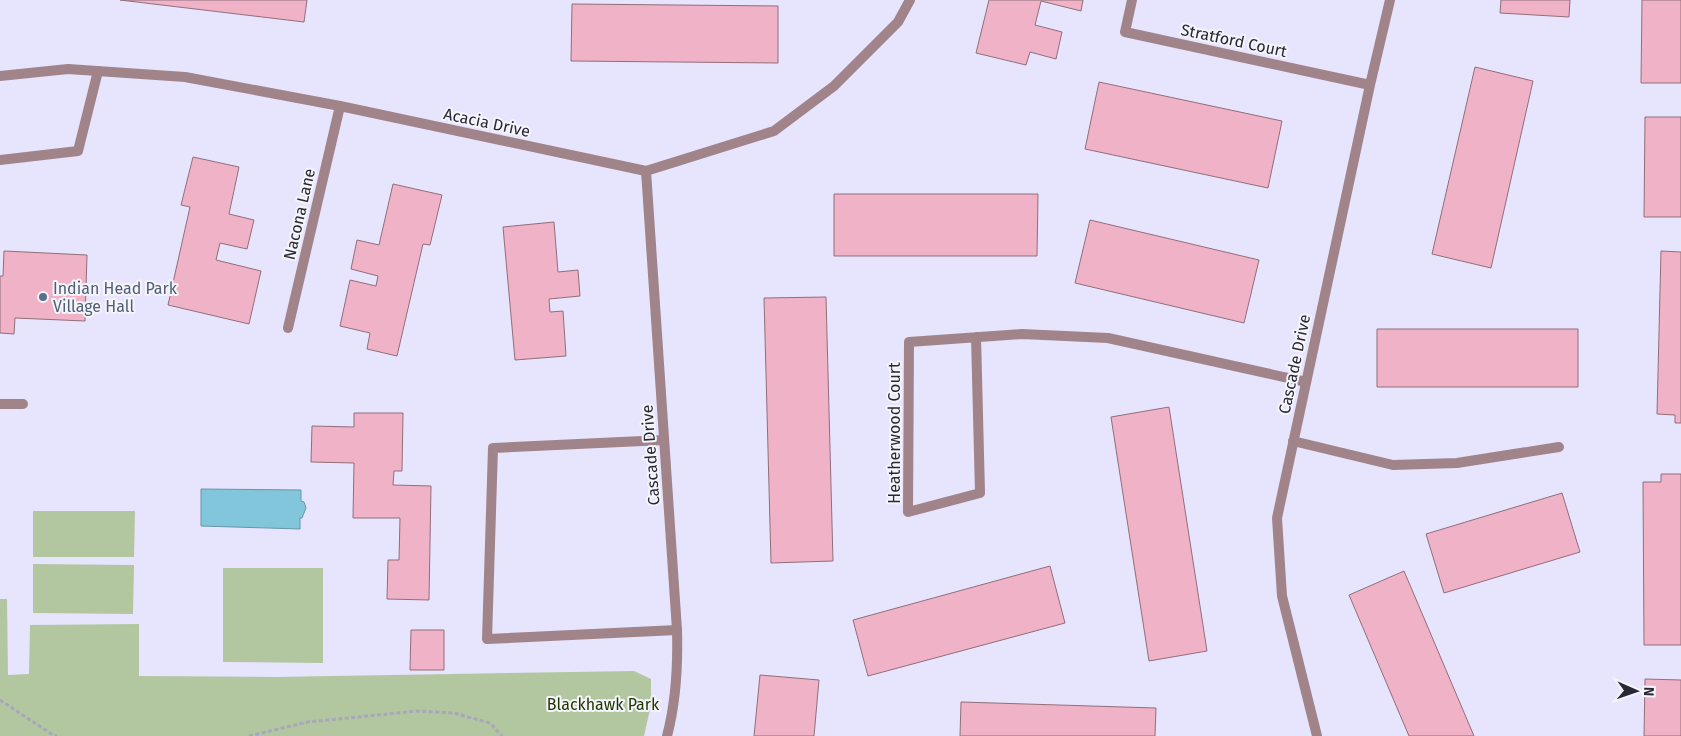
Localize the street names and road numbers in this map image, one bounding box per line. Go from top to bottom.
street label: Stratford Court [1179,20,1289,61]
street label: Acacia Drive [442,104,532,141]
street label: Nacona Lane [280,167,319,262]
street label: Cascade Drive [1275,313,1314,416]
street label: Heatherwood Court [885,362,904,504]
street label: Cascade Drive [637,404,664,506]

